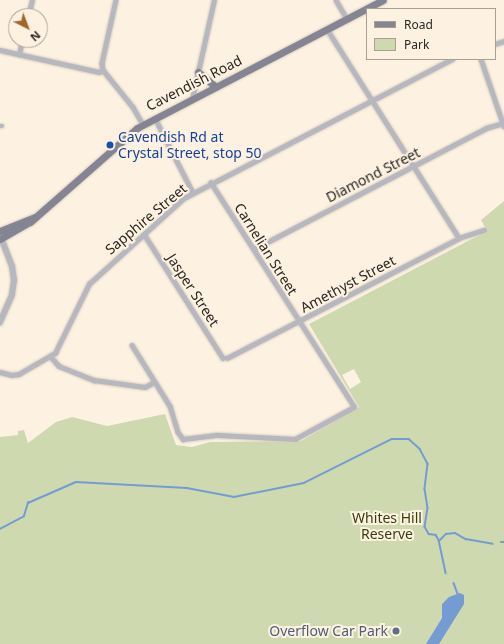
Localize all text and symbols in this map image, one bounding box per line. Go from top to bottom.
north arrow [8,8,48,48]
legend [366,8,496,60]
text: Road [404,16,433,33]
text: N [27,28,44,45]
text: Park [404,36,429,53]
street label: Cavendish Road [143,52,245,114]
place label: Cavendish Rd at Crystal Street, stop 50 [118,129,262,162]
marker: Cavendish Rd at Crystal Street, stop 50 [105,140,115,150]
street label: Diamond Street [323,144,423,206]
street label: Sapphire Street [102,180,190,258]
street label: Carnelian Street [231,200,301,298]
street label: Jasper Street [163,250,223,330]
street label: Amethyst Street [298,252,398,316]
park label: Whites Hill Reserve [352,510,422,542]
place label: Overflow Car Park [269,623,388,639]
marker: Overflow Car Park [391,626,401,636]

